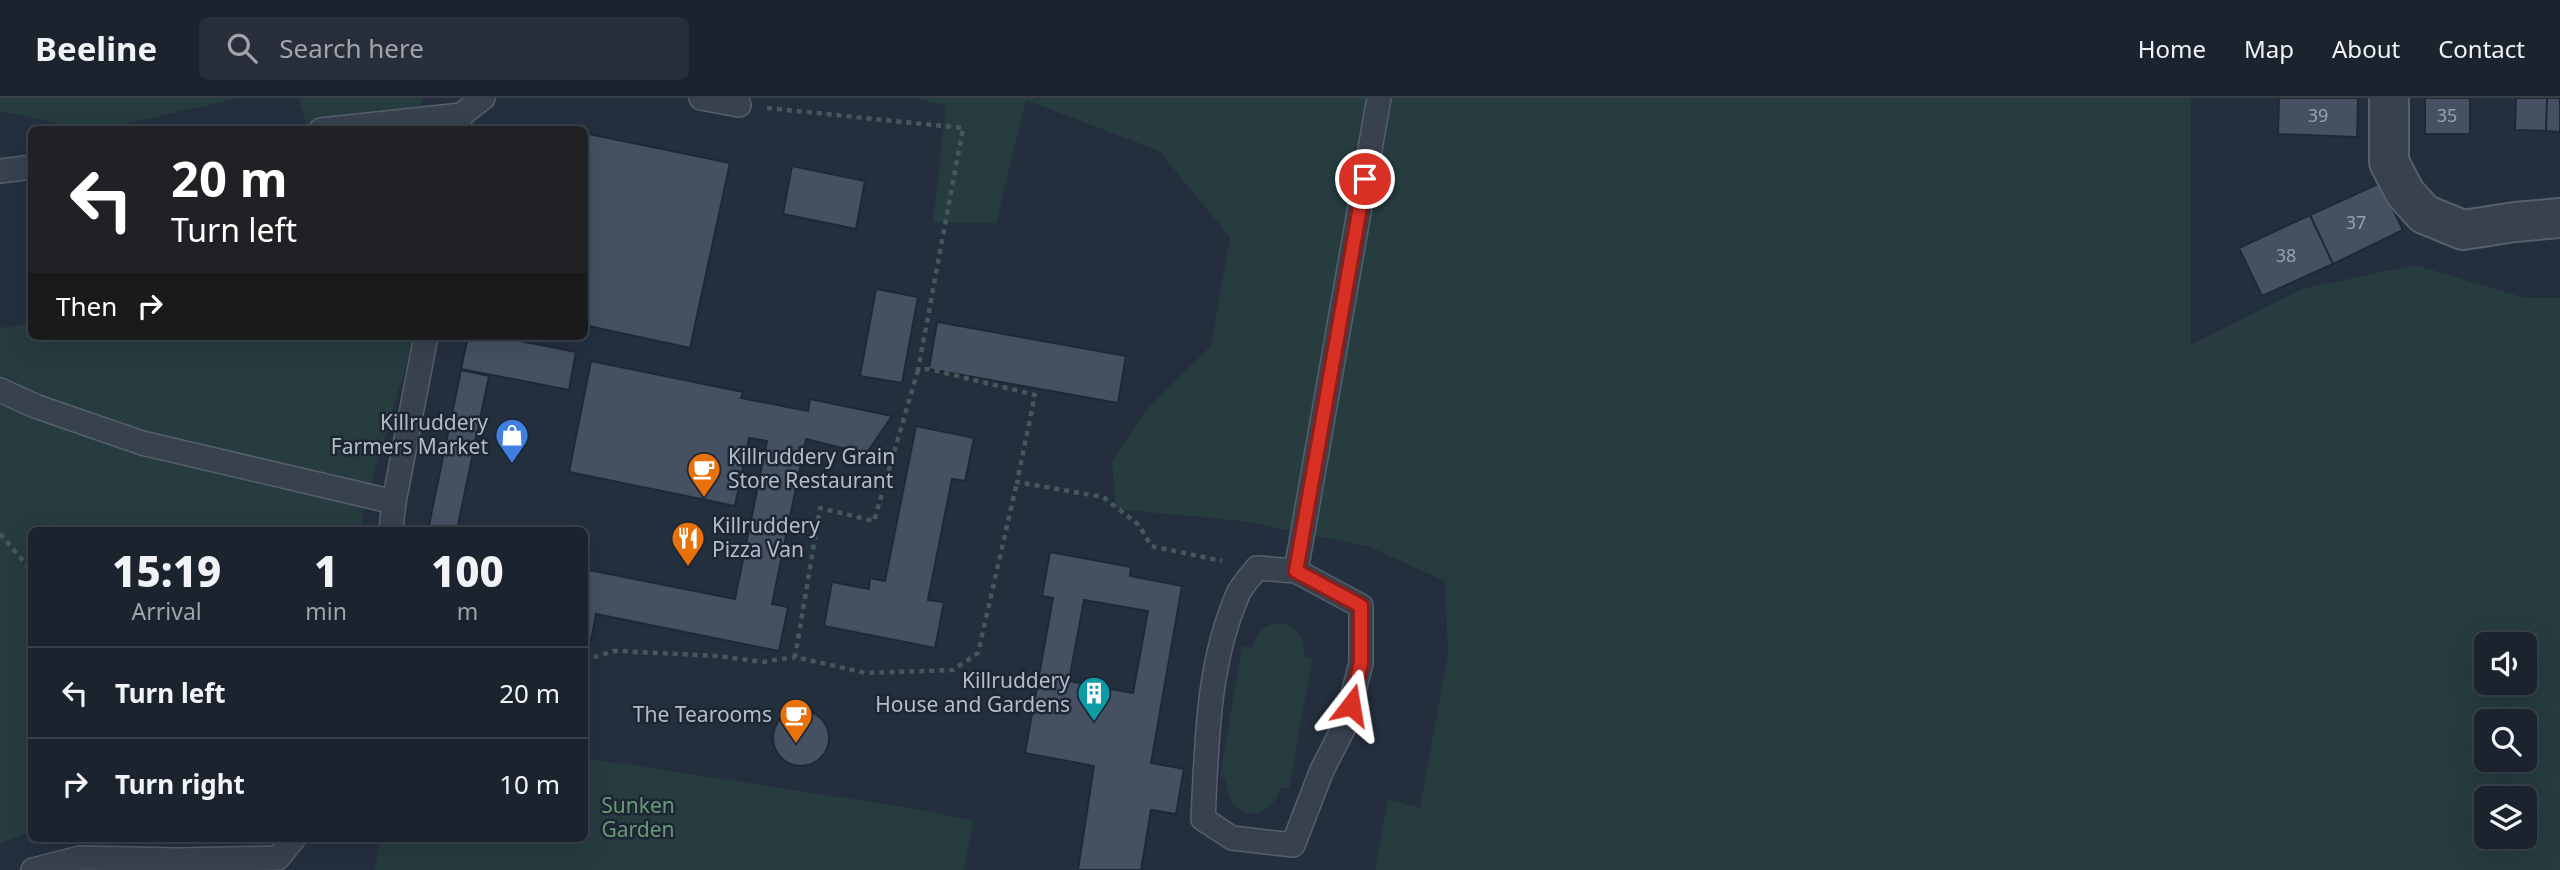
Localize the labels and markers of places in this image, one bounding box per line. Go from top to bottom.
pin [1335,149,1395,209]
place label: Killruddery Farmers Market [331,408,488,460]
shop icon: Killruddery Farmers Market [493,416,531,465]
place label: Killruddery Grain Store Restaurant [728,442,895,494]
cafe icon: Killruddery Grain Store Restaurant [685,450,723,499]
place label: Killruddery Pizza Van [712,511,820,563]
restaurant icon: Killruddery Pizza Van [669,519,707,568]
place label: Killruddery House and Gardens [875,666,1070,718]
building icon: Killruddery House and Gardens [1075,674,1113,723]
cafe icon: The Tearooms [777,696,815,745]
place label: The Tearooms [633,700,772,728]

